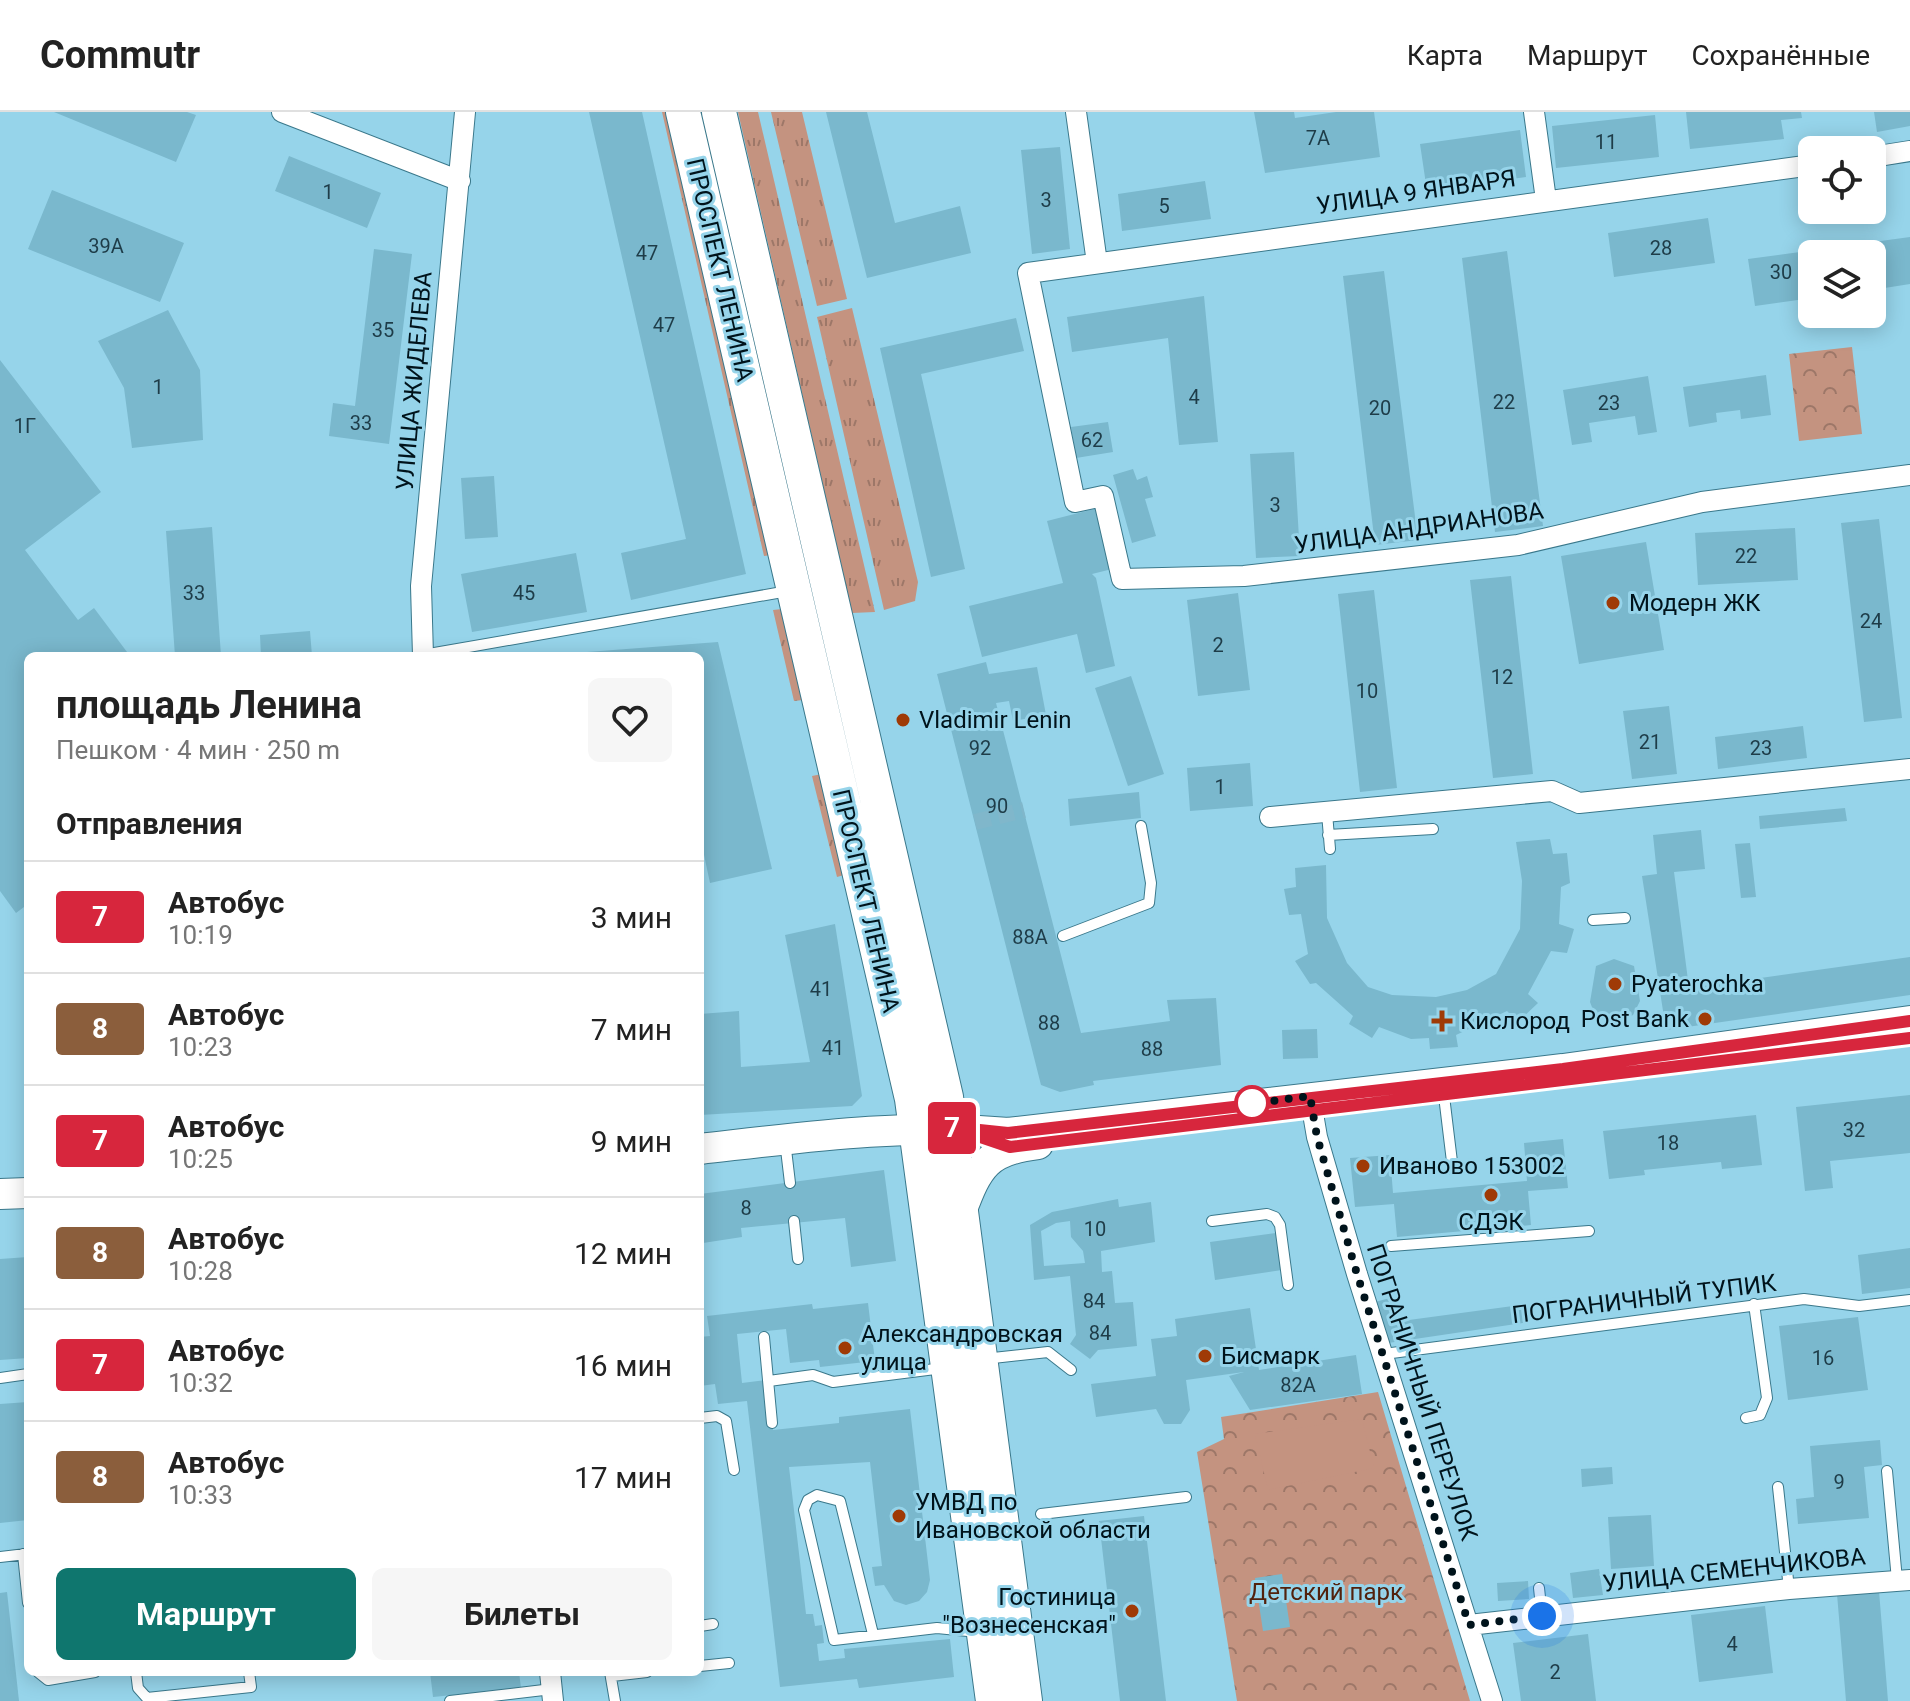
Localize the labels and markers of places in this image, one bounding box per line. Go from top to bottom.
place label: Модерн ЖК [1629,589,1761,617]
marker: Модерн ЖК [1604,594,1622,612]
place label: Vladimir Lenin [919,706,1072,734]
marker: Vladimir Lenin [894,711,912,729]
place label: Pyaterochka [1631,970,1764,998]
marker: Pyaterochka [1606,975,1624,993]
place label: Post Bank [1581,1005,1690,1033]
place label: Кислород [1460,1007,1570,1035]
marker: Кислород [1431,1010,1453,1032]
marker: Post Bank [1696,1010,1714,1028]
unlabelled marker [1235,1086,1269,1120]
place label: Иваново 153002 [1379,1152,1565,1180]
marker: Иваново 153002 [1354,1157,1372,1175]
marker: СДЭК [1482,1186,1500,1204]
place label: СДЭК [1458,1208,1524,1236]
place label: Александровская улица [861,1320,1063,1376]
marker: Александровская улица [836,1339,854,1357]
place label: Бисмарк [1221,1342,1320,1370]
marker: Бисмарк [1196,1347,1214,1365]
place label: УМВД по Ивановской области [915,1488,1151,1544]
marker: УМВД по Ивановской области [890,1507,908,1525]
place label: Гостиница "Вознесенская" [942,1583,1116,1639]
marker: Гостиница "Вознесенская" [1123,1602,1141,1620]

